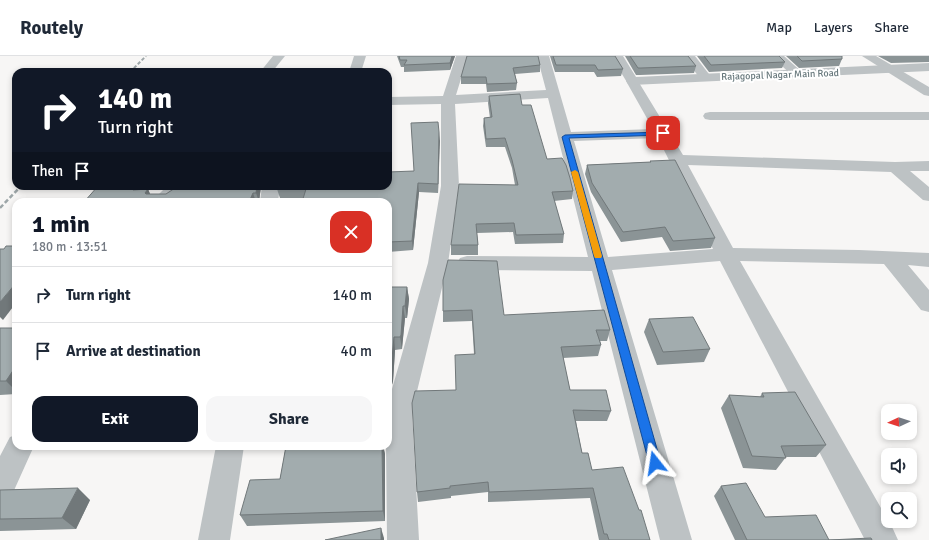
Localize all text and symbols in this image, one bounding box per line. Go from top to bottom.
text: Routely [20,16,83,40]
text: Map [766,19,792,36]
text: Layers [814,19,853,36]
text: Share [875,19,909,36]
street label: Rajagopal Nagar Main Road [721,67,839,83]
text: 140 m [98,82,172,116]
icon: right [32,84,84,136]
text: Turn right [98,116,173,138]
pin [646,116,680,150]
icon: arrive [652,122,674,144]
icon: arrive [71,160,93,182]
text: Then [32,162,63,180]
text: 1 min [32,209,90,239]
button: close [330,211,372,253]
text: 180 m · 13:51 [32,239,108,255]
icon: right [32,284,54,306]
text: Turn right [66,286,131,304]
text: 140 m [332,286,372,304]
icon: arrive [32,340,54,362]
text: Arrive at destination [66,342,201,360]
text: 40 m [341,342,372,360]
button: Exit [32,396,198,442]
button: Share [206,396,372,442]
north arrow [881,404,917,440]
map controls [881,404,917,528]
position arrow [634,442,676,484]
button: sound [881,448,917,484]
button: search [881,492,917,528]

